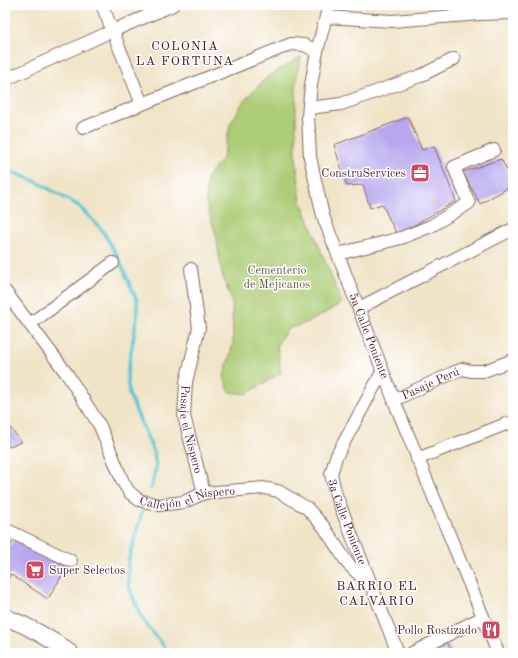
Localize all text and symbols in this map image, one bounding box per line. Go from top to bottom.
district label: COLONIA LA FORTUNA [136,40,234,68]
office icon: ConstruServices [409,162,431,184]
place label: ConstruServices [321,168,406,180]
park label: Cementerio de Mejicanos [244,265,310,291]
street label: 5a Calle Poniente [346,291,390,381]
street label: Pasaje Perú [400,366,462,403]
street label: Pasaje el Níspero [177,385,204,475]
street label: 3a Calle Poniente [325,478,368,567]
street label: Callejón el Nispero [138,485,236,512]
supermarket icon: Super Selectos [24,559,46,581]
place label: Super Selectos [49,565,125,577]
district label: BARRIO EL CALVARIO [336,580,418,608]
restaurant icon: Pollo Rostizado [480,619,502,641]
place label: Pollo Rostizado [397,625,477,637]

